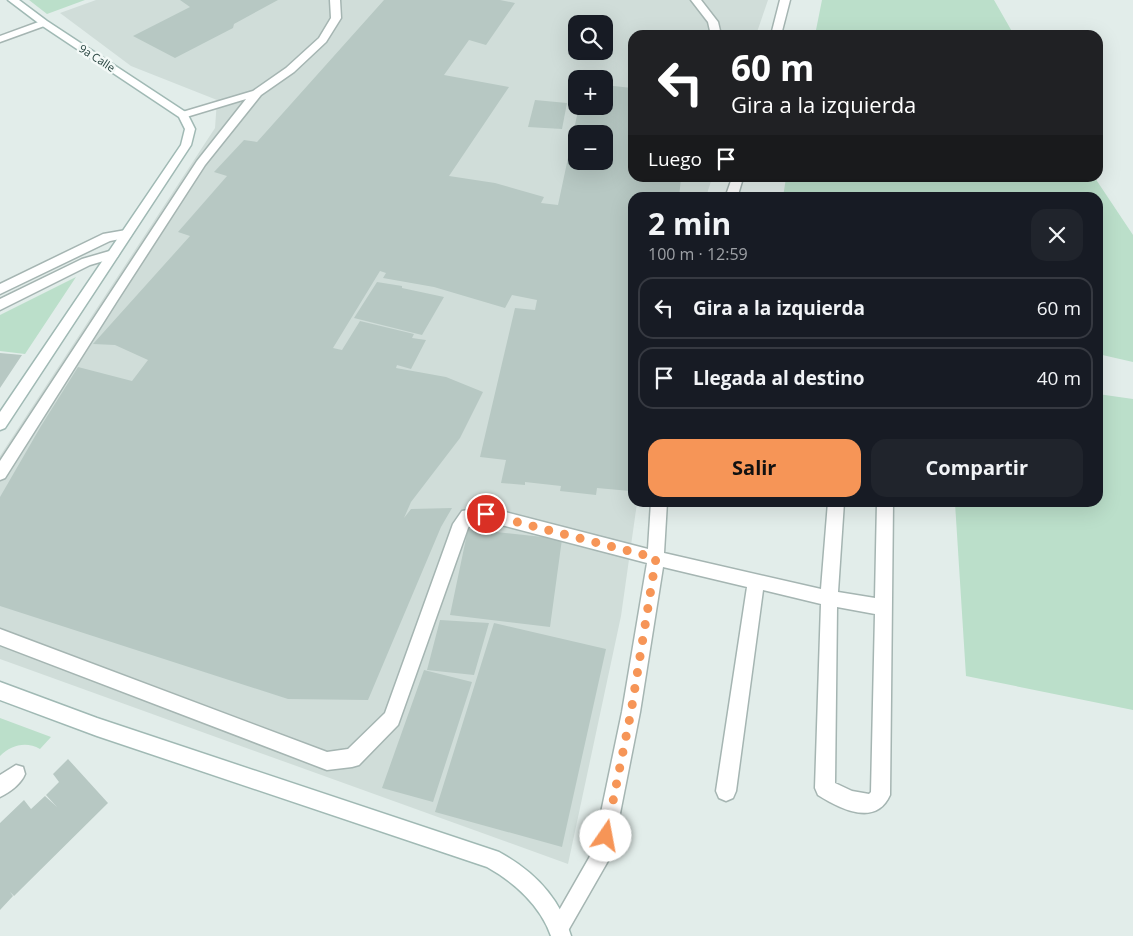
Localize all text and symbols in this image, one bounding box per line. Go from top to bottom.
map controls [568,15,613,170]
button: search [568,15,613,60]
street label: 9a Calle [76,40,118,75]
text: 60 m [731,44,814,91]
icon: left [648,50,713,115]
button: + [568,70,613,115]
text: Gira a la izquierda [731,89,916,119]
button: − [568,125,613,170]
icon: arrive [712,145,740,173]
text: Luego [648,146,702,172]
text: 2 min [648,203,731,244]
button: close [1031,209,1083,261]
text: 100 m · 12:59 [648,243,748,265]
icon: left [650,294,678,322]
text: Gira a la izquierda [693,295,865,321]
text: 60 m [1037,295,1081,321]
icon: arrive [650,364,678,392]
text: Llegada al destino [693,365,865,391]
text: 40 m [1037,365,1081,391]
button: Salir [648,439,861,497]
button: Compartir [871,439,1083,497]
pin [465,493,507,535]
icon: arrive [472,500,500,528]
position arrow [579,809,631,861]

